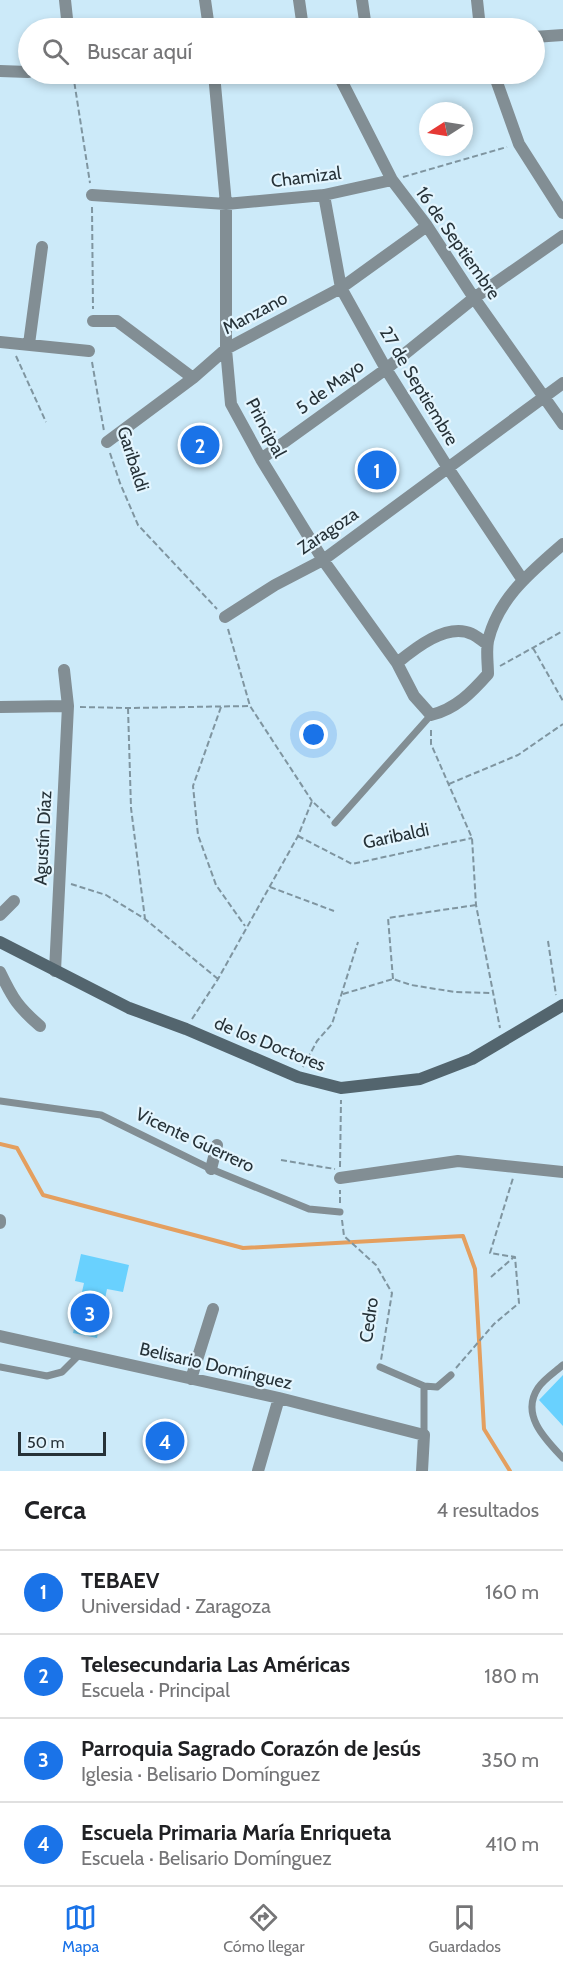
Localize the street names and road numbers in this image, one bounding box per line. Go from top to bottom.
street label: Chamizal [270,162,343,192]
street label: 16 de Septiembre [411,182,505,304]
street label: Manzano [219,287,291,339]
street label: 27 de Septiembre [375,322,463,450]
street label: 5 de Mayo [292,355,368,419]
street label: Principal [241,394,291,462]
street label: Garibaldi [112,424,154,494]
street label: Zaragoza [294,503,363,559]
street label: Agustín Díaz [30,790,56,886]
street label: Garibaldi [361,818,431,854]
street label: de los Doctores [211,1012,329,1076]
street label: Vicente Guerrero [132,1103,258,1177]
street label: Cedro [355,1296,383,1344]
street label: Belisario Domínguez [137,1338,295,1394]

